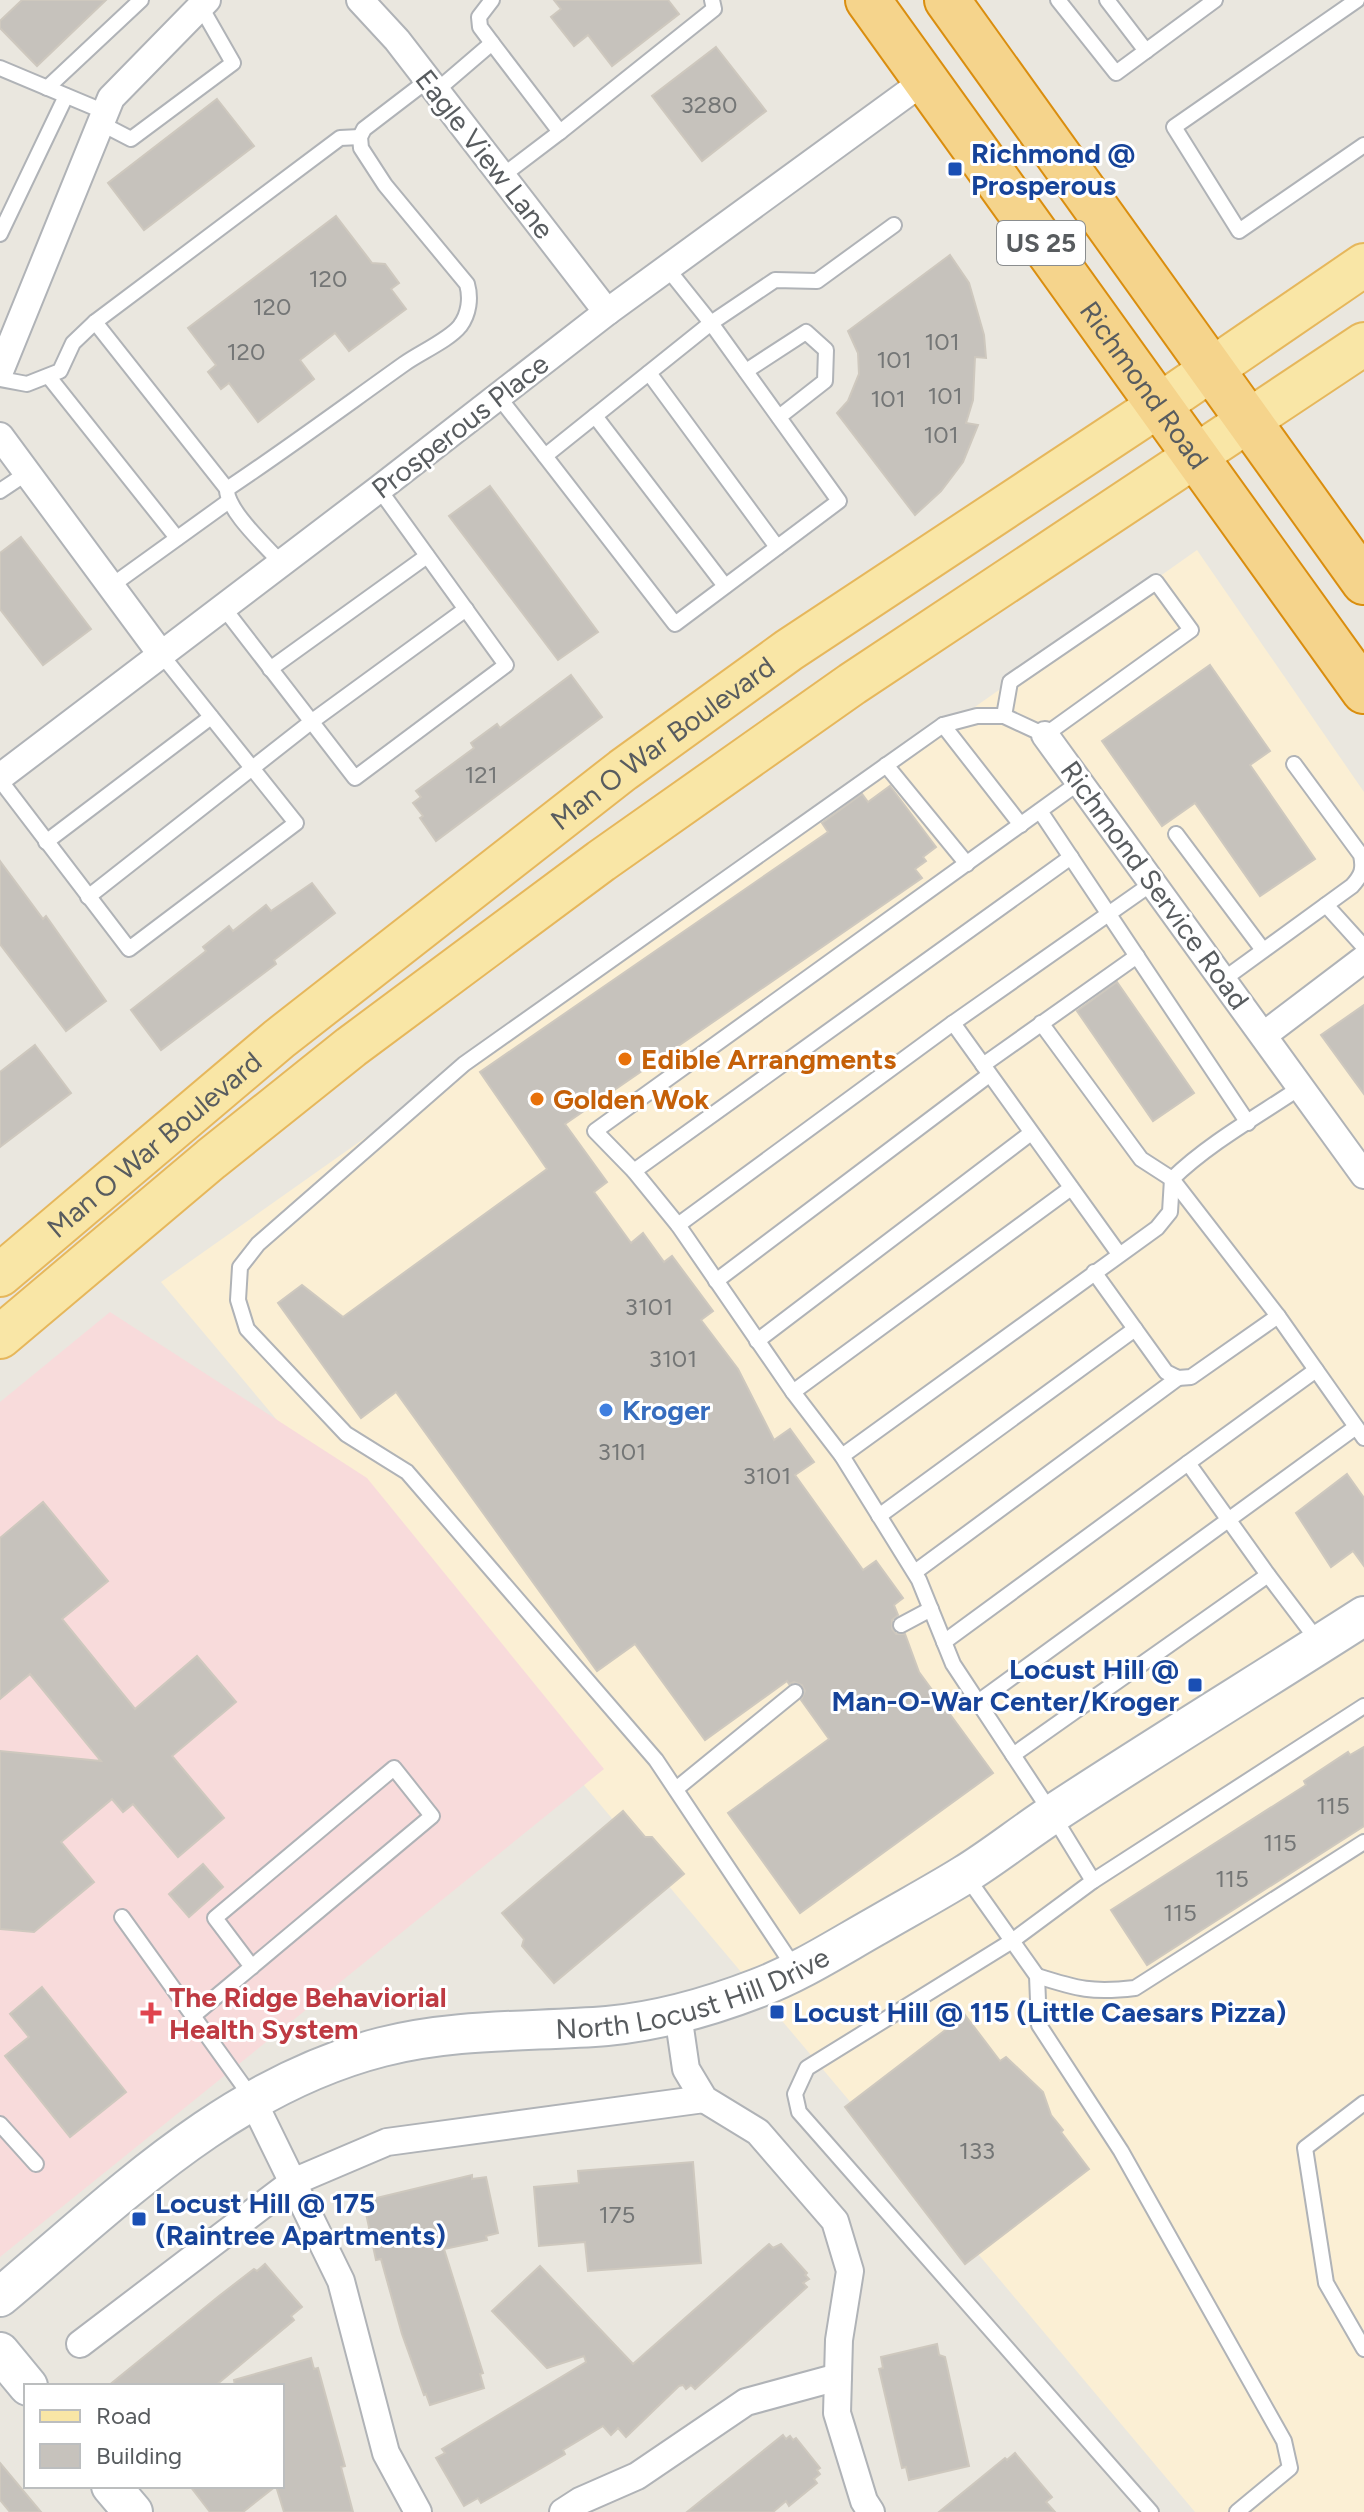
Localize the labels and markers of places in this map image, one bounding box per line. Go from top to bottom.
place label: Richmond @ Prosperous [971,136,1135,202]
marker: Richmond @ Prosperous [946,160,964,178]
place label: Edible Arrangments [641,1042,896,1076]
marker: Edible Arrangments [616,1050,634,1068]
place label: Golden Wok [553,1082,709,1116]
marker: Golden Wok [528,1090,546,1108]
place label: Kroger [622,1393,711,1427]
marker: Kroger [597,1401,615,1419]
place label: Locust Hill @ Man-O-War Center/Kroger [831,1652,1179,1718]
marker: Locust Hill @ Man-O-War Center/Kroger [1186,1676,1204,1694]
place label: The Ridge Behaviorial Health System [169,1980,447,2046]
place label: Locust Hill @ 115 (Little Caesars Pizza) [793,1995,1286,2029]
marker: The Ridge Behaviorial Health System [140,2002,162,2024]
marker: Locust Hill @ 115 (Little Caesars Pizza) [768,2003,786,2021]
place label: Locust Hill @ 175 (Raintree Apartments) [155,2186,446,2252]
marker: Locust Hill @ 175 (Raintree Apartments) [130,2210,148,2228]

